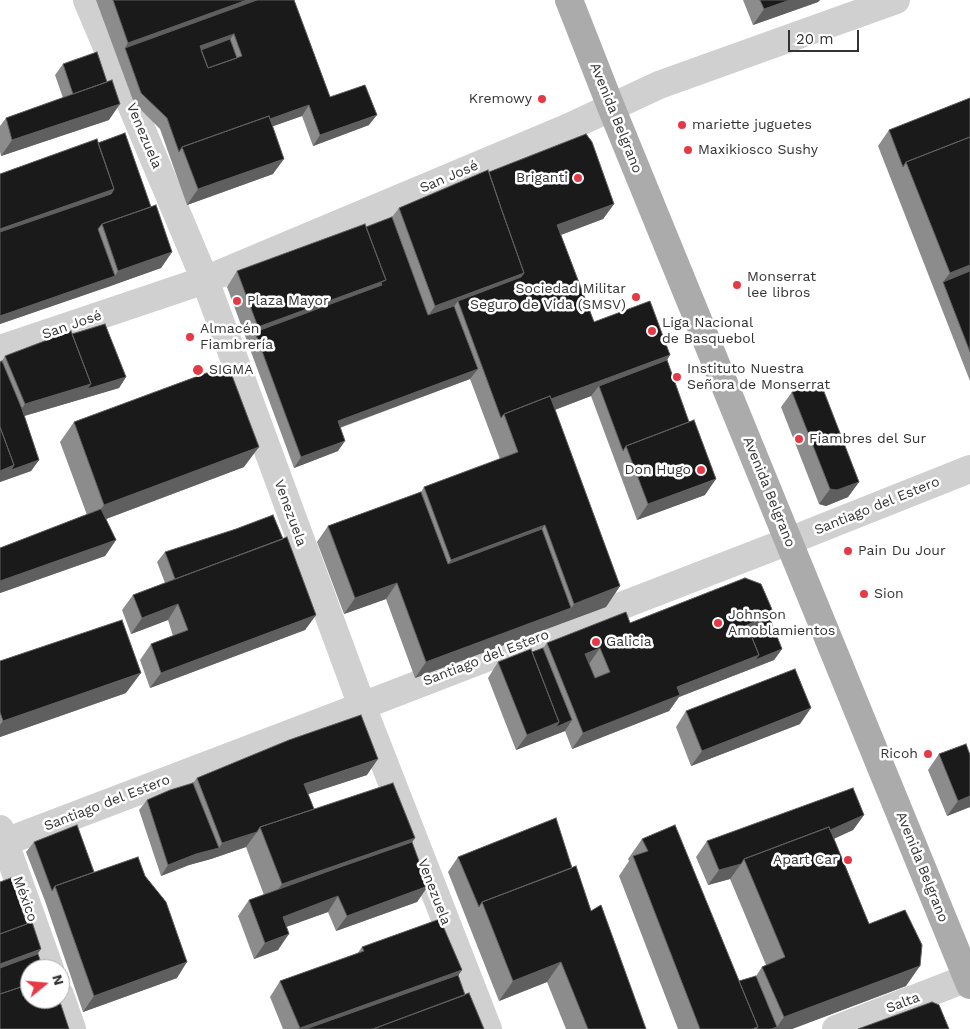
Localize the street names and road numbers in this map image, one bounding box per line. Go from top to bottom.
street label: Avenida Belgrano [586,60,646,176]
street label: Venezuela [123,101,165,171]
street label: San José [417,157,481,197]
street label: San José [40,307,104,343]
street label: Avenida Belgrano [739,434,799,550]
street label: Santiago del Estero [812,473,942,539]
street label: Venezuela [270,477,310,549]
street label: Santiago del Estero [421,626,551,690]
street label: Santiago del Estero [42,771,172,835]
street label: Avenida Belgrano [892,809,952,925]
street label: Venezuela [414,856,454,928]
street label: México [9,874,41,924]
street label: Salta [884,989,922,1017]

